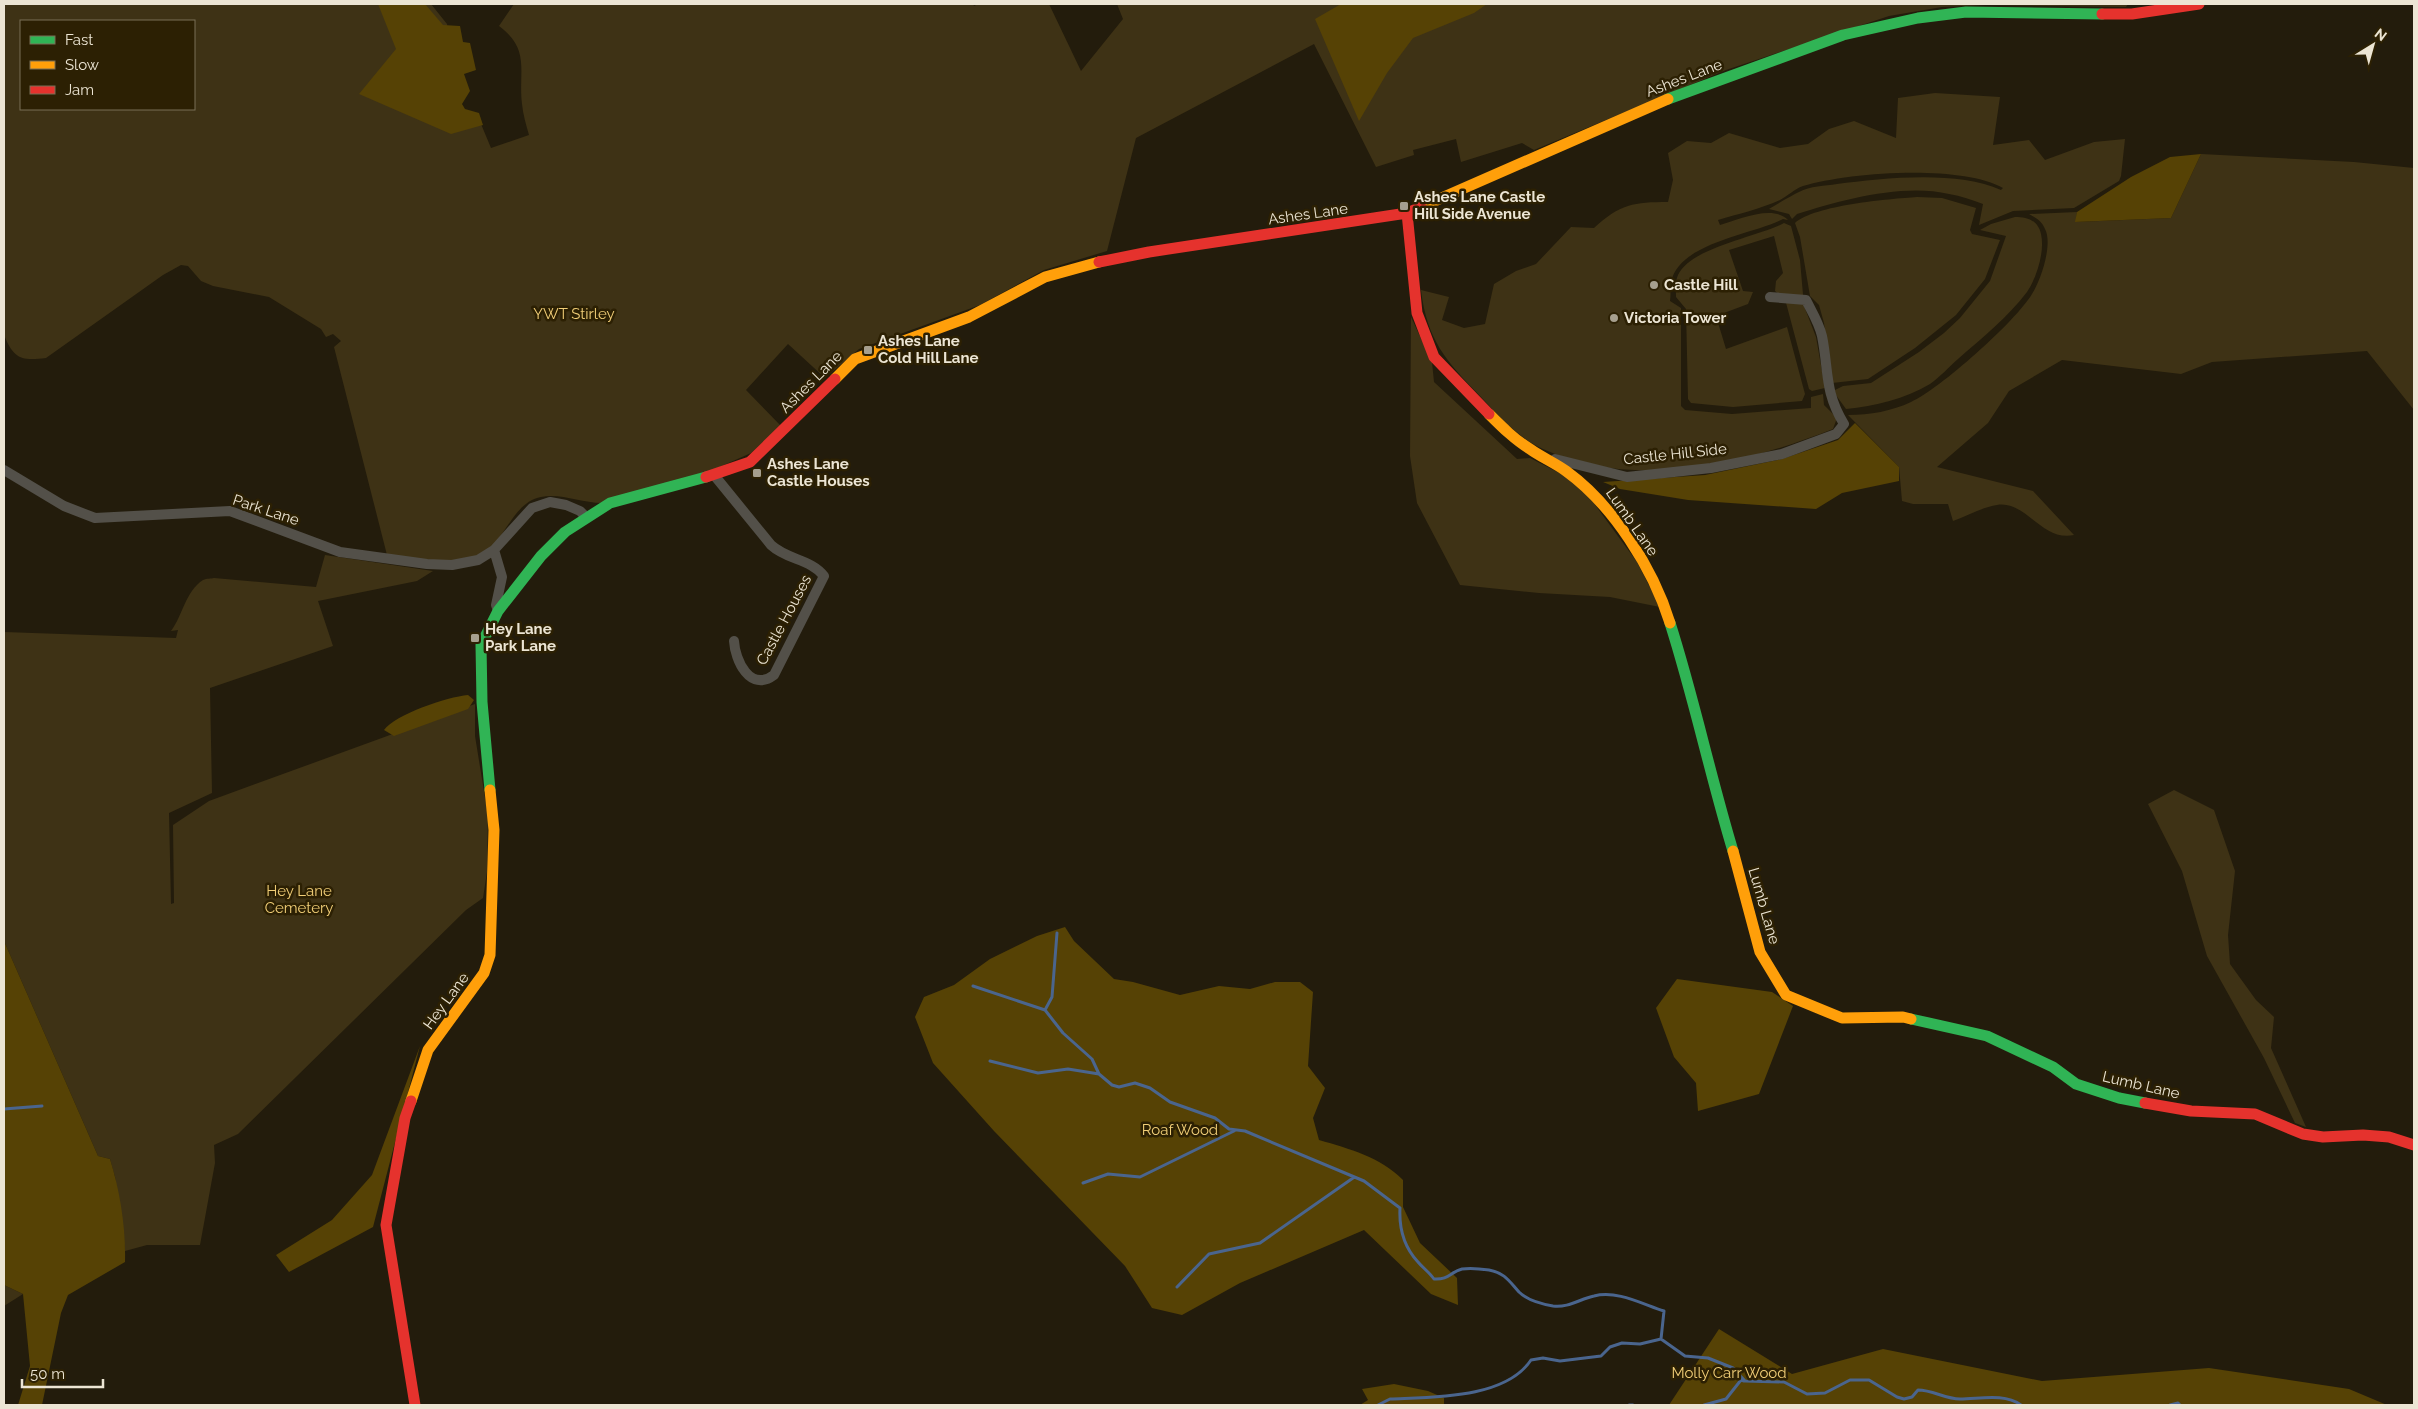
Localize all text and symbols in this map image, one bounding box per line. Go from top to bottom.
legend [20,20,195,110]
north arrow [2348,20,2398,70]
text: N [2372,25,2390,44]
text: Fast [65,31,93,49]
street label: Ashes Lane [1643,55,1725,101]
text: Slow [65,56,99,74]
text: Jam [65,81,94,99]
place label: Ashes Lane Castle Hill Side Avenue [1414,188,1545,223]
street label: Ashes Lane [1267,199,1349,229]
marker: Ashes Lane Castle Hill Side Avenue [1398,200,1410,212]
place label: Castle Hill [1664,276,1738,294]
marker: Castle Hill [1648,279,1660,291]
park label: YWT Stirley [533,305,615,323]
place label: Victoria Tower [1624,309,1726,327]
marker: Victoria Tower [1608,312,1620,324]
place label: Ashes Lane Cold Hill Lane [878,332,979,367]
marker: Ashes Lane Cold Hill Lane [862,344,874,356]
street label: Ashes Lane [776,347,846,417]
street label: Castle Hill Side [1622,440,1728,468]
place label: Ashes Lane Castle Houses [767,455,870,490]
marker: Ashes Lane Castle Houses [751,467,763,479]
street label: Lumb Lane [1602,484,1662,560]
street label: Park Lane [230,491,302,529]
street label: Castle Houses [753,572,815,668]
place label: Hey Lane Park Lane [485,620,556,655]
marker: Hey Lane Park Lane [469,632,481,644]
street label: Lumb Lane [1744,866,1784,947]
park label: Hey Lane Cemetery [265,882,333,917]
street label: Hey Lane [419,969,473,1033]
street label: Lumb Lane [2101,1067,2182,1103]
park label: Roaf Wood [1142,1121,1218,1139]
scale bar [22,1356,104,1388]
park label: Molly Carr Wood [1671,1364,1787,1382]
text: 50 m [30,1365,65,1383]

